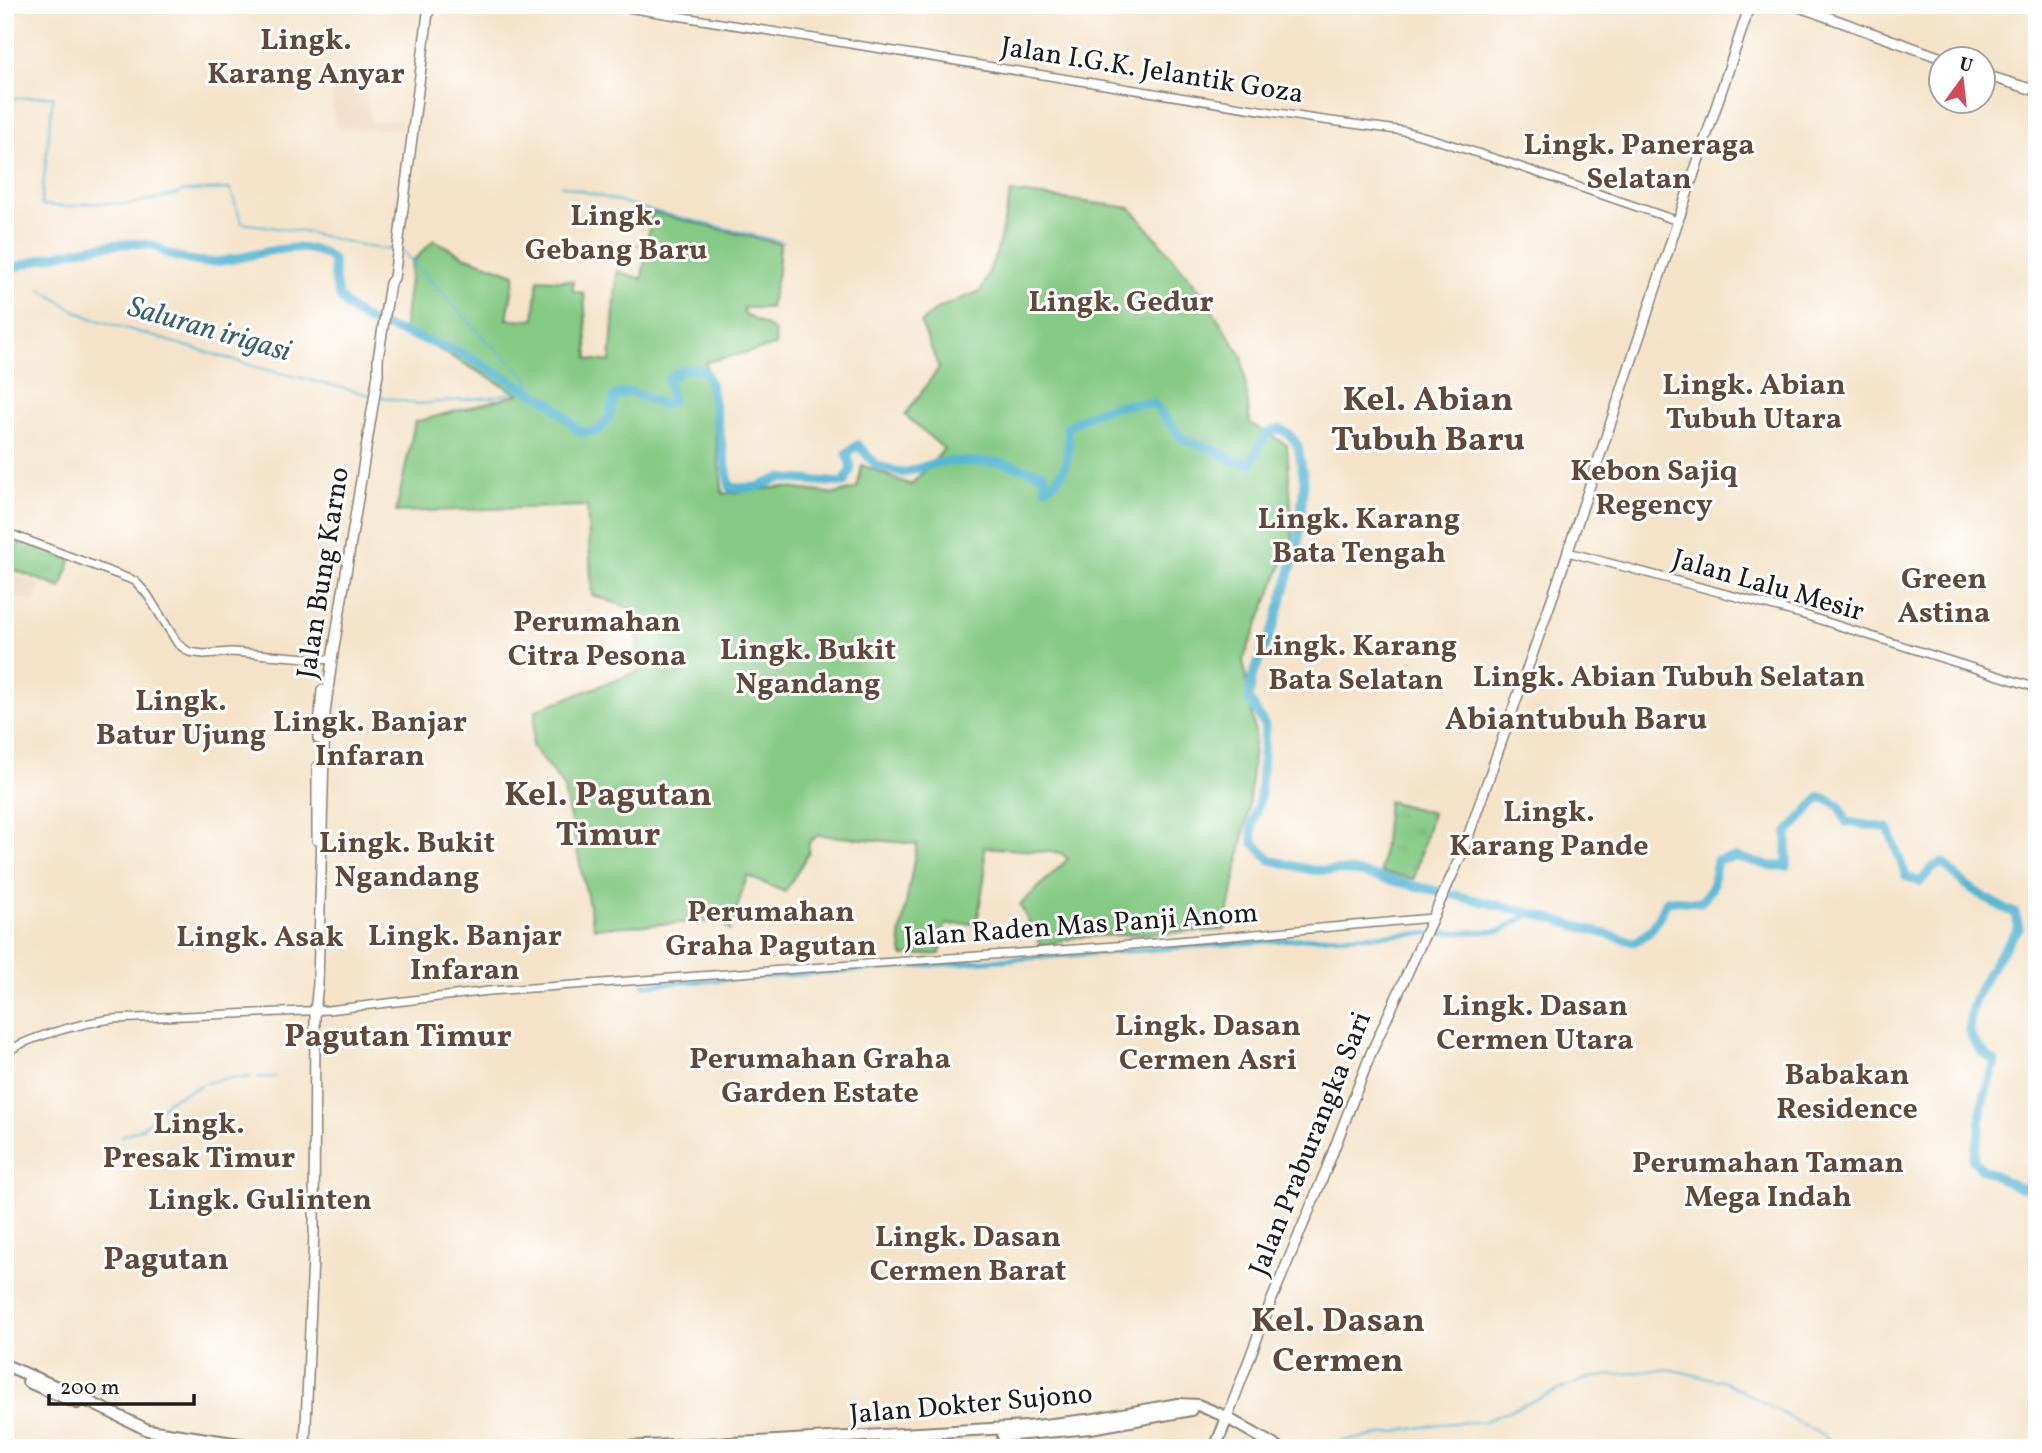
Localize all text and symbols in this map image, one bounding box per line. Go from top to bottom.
district label: Lingk. Karang Anyar [207,20,405,96]
street label: Jalan I.G.K. Jelantik Goza [998,28,1306,114]
north arrow [1926,46,1996,116]
text: U [1956,51,1976,80]
district label: Lingk. Paneraga Selatan [1523,125,1755,201]
district label: Lingk. Gebang Baru [525,196,707,272]
district label: Lingk. Gedur [1028,282,1214,324]
water label: Saluran irigasi [123,287,296,373]
district label: Lingk. Abian Tubuh Utara [1662,365,1846,441]
district label: Kel. Abian Tubuh Baru [1331,377,1525,465]
district label: Kebon Sajiq Regency [1570,451,1738,527]
street label: Jalan Bung Karno [288,464,360,682]
district label: Lingk. Karang Bata Tengah [1258,499,1460,575]
street label: Jalan Lalu Mesir [1667,540,1869,632]
district label: Green Astina [1898,559,1990,635]
district label: Perumahan Citra Pesona [508,602,686,678]
district label: Lingk. Karang Bata Selatan [1255,626,1457,702]
district label: Lingk. Bukit Ngandang [720,630,896,706]
district label: Lingk. Abian Tubuh Selatan [1473,657,1865,699]
district label: Lingk. Batur Ujung [96,681,266,757]
district label: Abiantubuh Baru [1445,699,1707,743]
district label: Lingk. Banjar Infaran [273,702,467,778]
district label: Kel. Pagutan Timur [504,772,712,860]
district label: Lingk. Karang Pande [1449,792,1649,868]
district label: Lingk. Bukit Ngandang [319,823,495,899]
district label: Perumahan Graha Pagutan [665,892,877,968]
street label: Jalan Raden Mas Panji Anom [903,894,1259,958]
district label: Lingk. Banjar Infaran [368,916,562,992]
district label: Lingk. Asak [176,917,344,959]
district label: Lingk. Dasan Cermen Utara [1436,986,1634,1062]
district label: Lingk. Dasan Cermen Asri [1115,1006,1301,1082]
street label: Jalan Praburangka Sari [1240,1006,1382,1282]
district label: Pagutan Timur [284,1016,512,1060]
district label: Perumahan Graha Garden Estate [689,1039,951,1115]
district label: Babakan Residence [1776,1055,1918,1131]
district label: Lingk. Presak Timur [103,1104,295,1180]
district label: Perumahan Taman Mega Indah [1632,1143,1904,1219]
district label: Lingk. Gulinten [148,1180,372,1222]
district label: Lingk. Dasan Cermen Barat [870,1217,1066,1293]
district label: Pagutan [103,1239,229,1283]
district label: Kel. Dasan Cermen [1251,1298,1425,1386]
scale bar [49,1362,194,1406]
text: 200 m [60,1374,120,1403]
street label: Jalan Dokter Sujono [848,1375,1094,1435]

